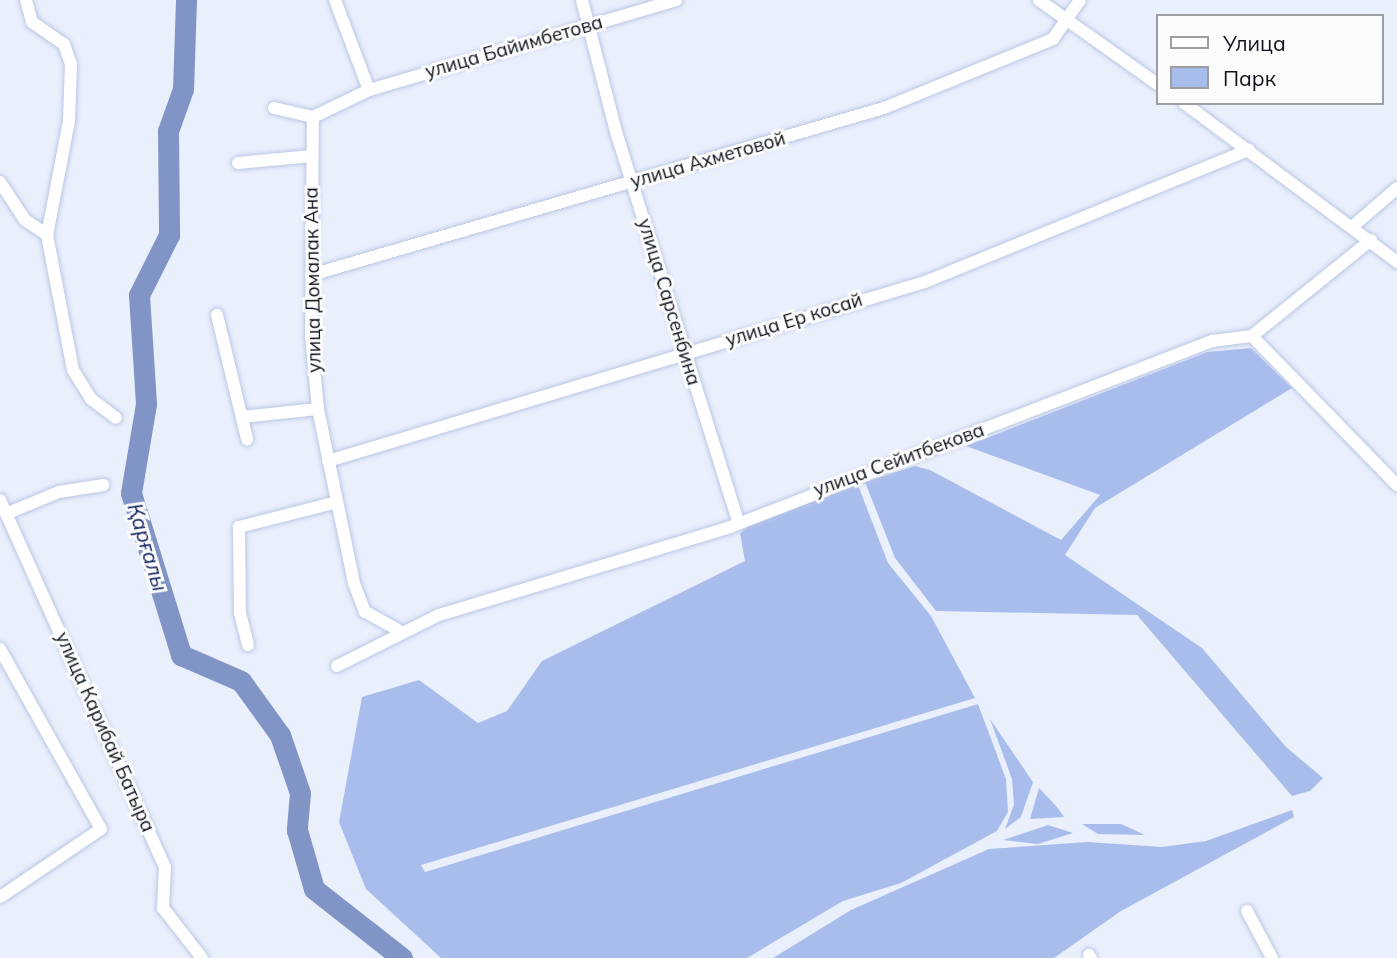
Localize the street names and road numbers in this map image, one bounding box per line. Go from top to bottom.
street label: улица Байимбетова [423,11,605,83]
street label: улица Ахметовой [628,127,788,193]
street label: улица Домалак Ана [300,187,326,373]
street label: улица Сарсенбина [633,216,705,388]
street label: улица Ер косай [723,288,865,352]
street label: улица Сейитбекова [811,419,987,501]
street label: улица Карибай Батыра [51,628,159,836]

